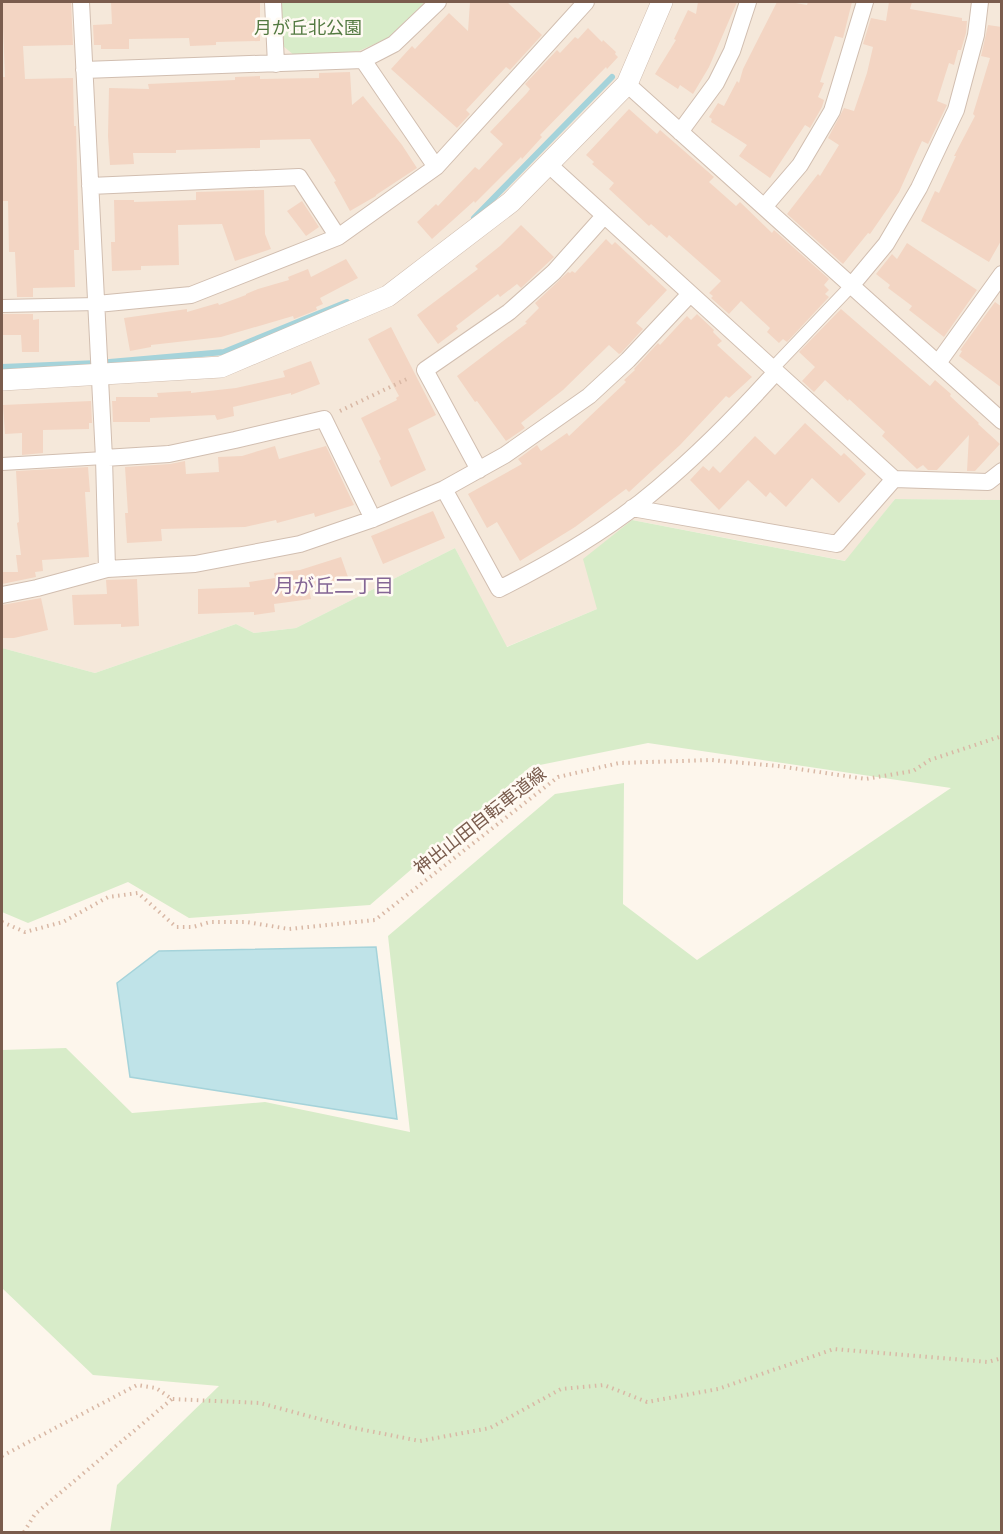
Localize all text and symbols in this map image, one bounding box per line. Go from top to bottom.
park label: 月が丘北公園 [254,16,362,38]
district label: 月が丘二丁目 [274,573,394,597]
street label: 神出山田自転車道線 [409,762,550,879]

